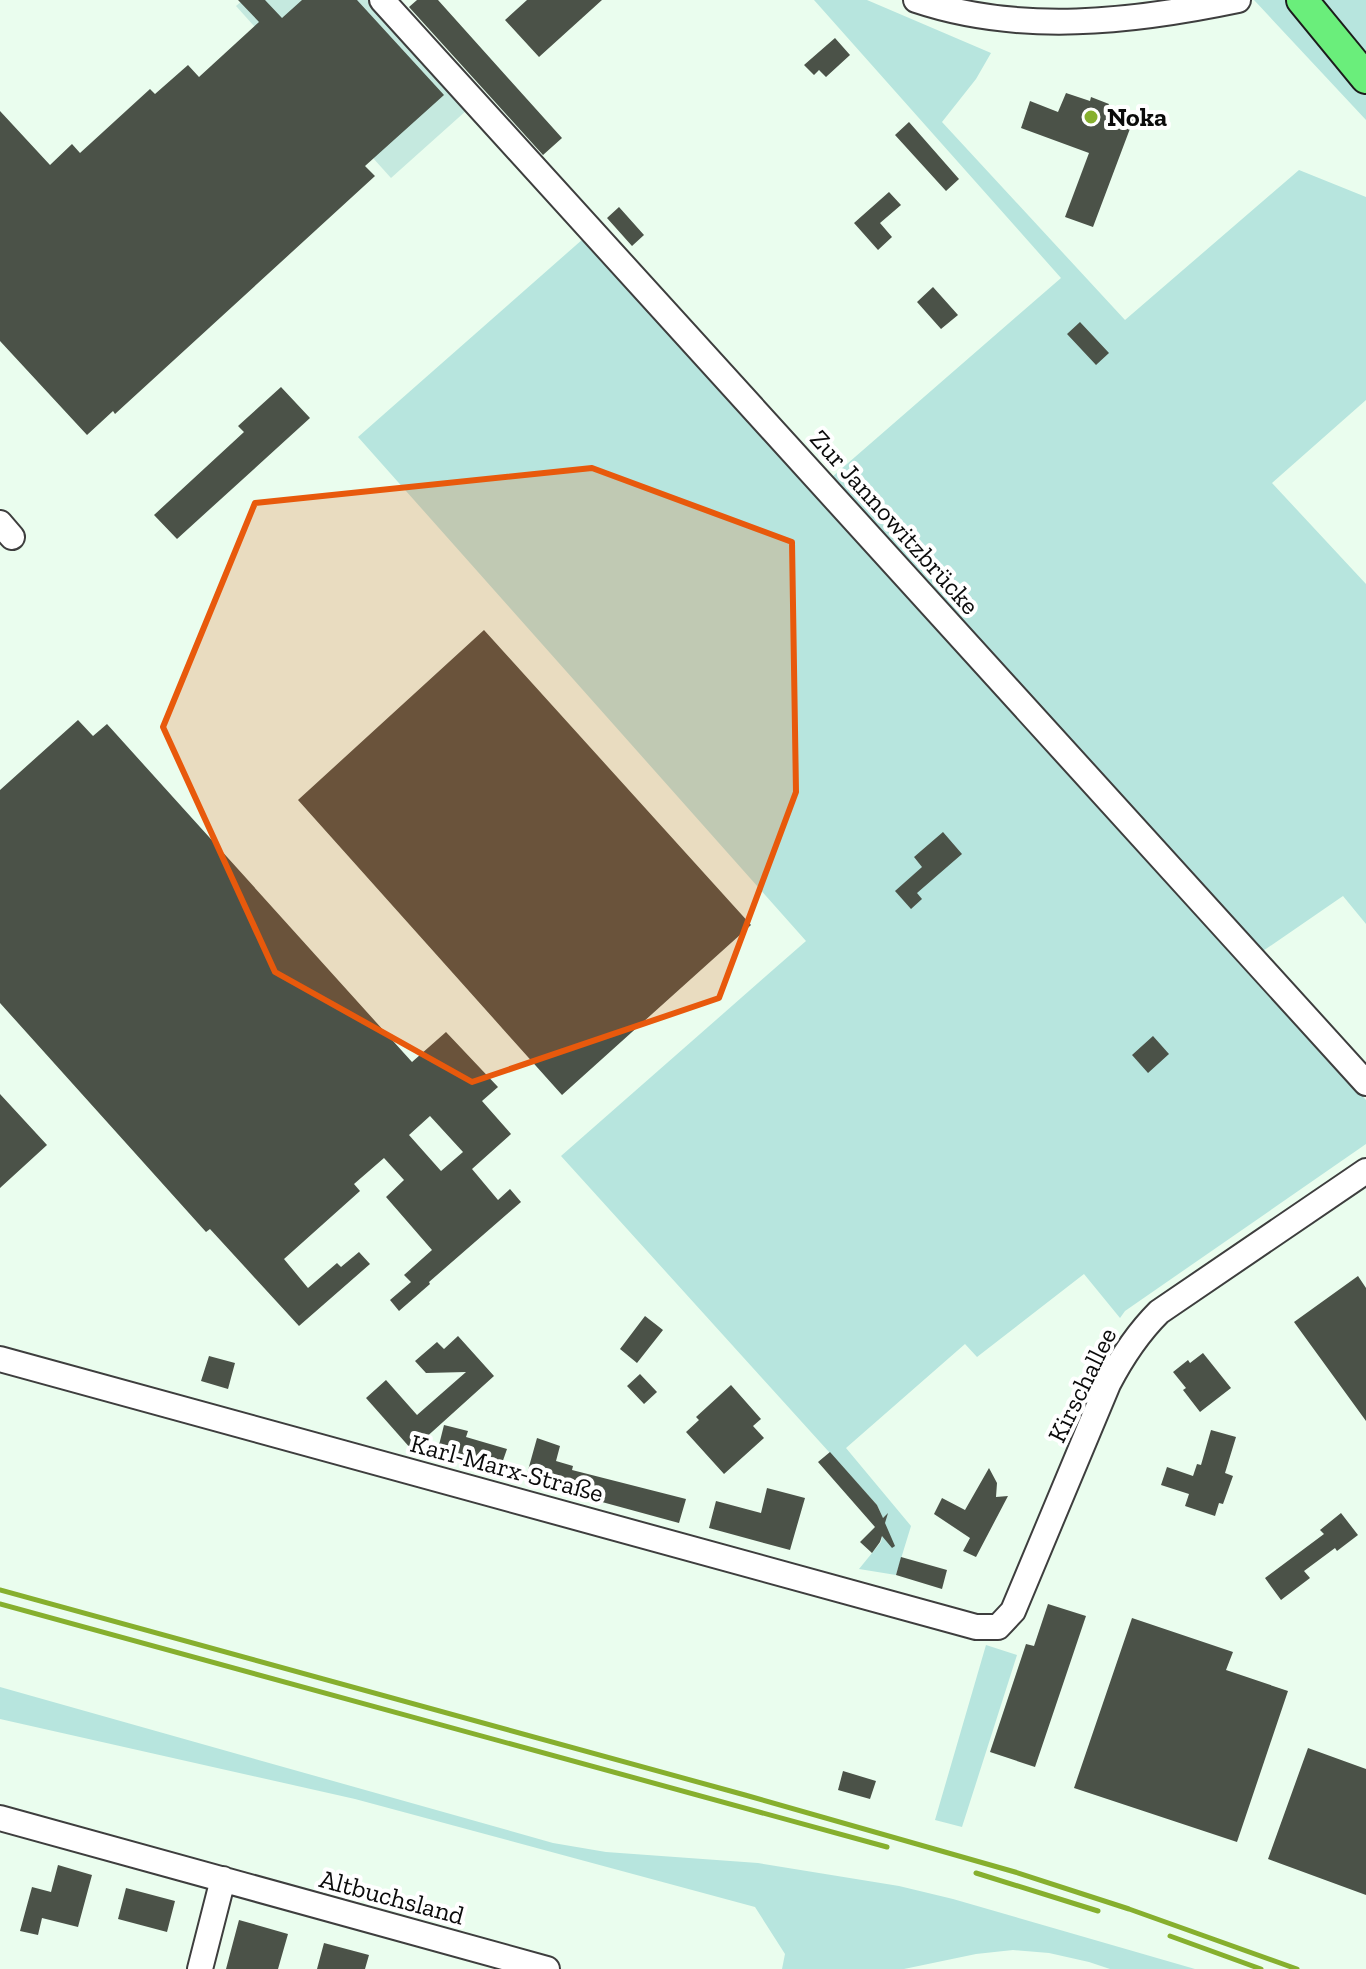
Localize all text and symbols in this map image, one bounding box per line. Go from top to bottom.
place label: Noka [1107,101,1167,133]
marker: Noka [1082,108,1100,126]
street label: Zur Jannowitzbrücke [804,423,986,621]
street label: Kirschallee [1041,1322,1123,1448]
street label: Karl-Marx-Straße [407,1427,607,1509]
street label: Altbuchsland [316,1862,468,1932]

